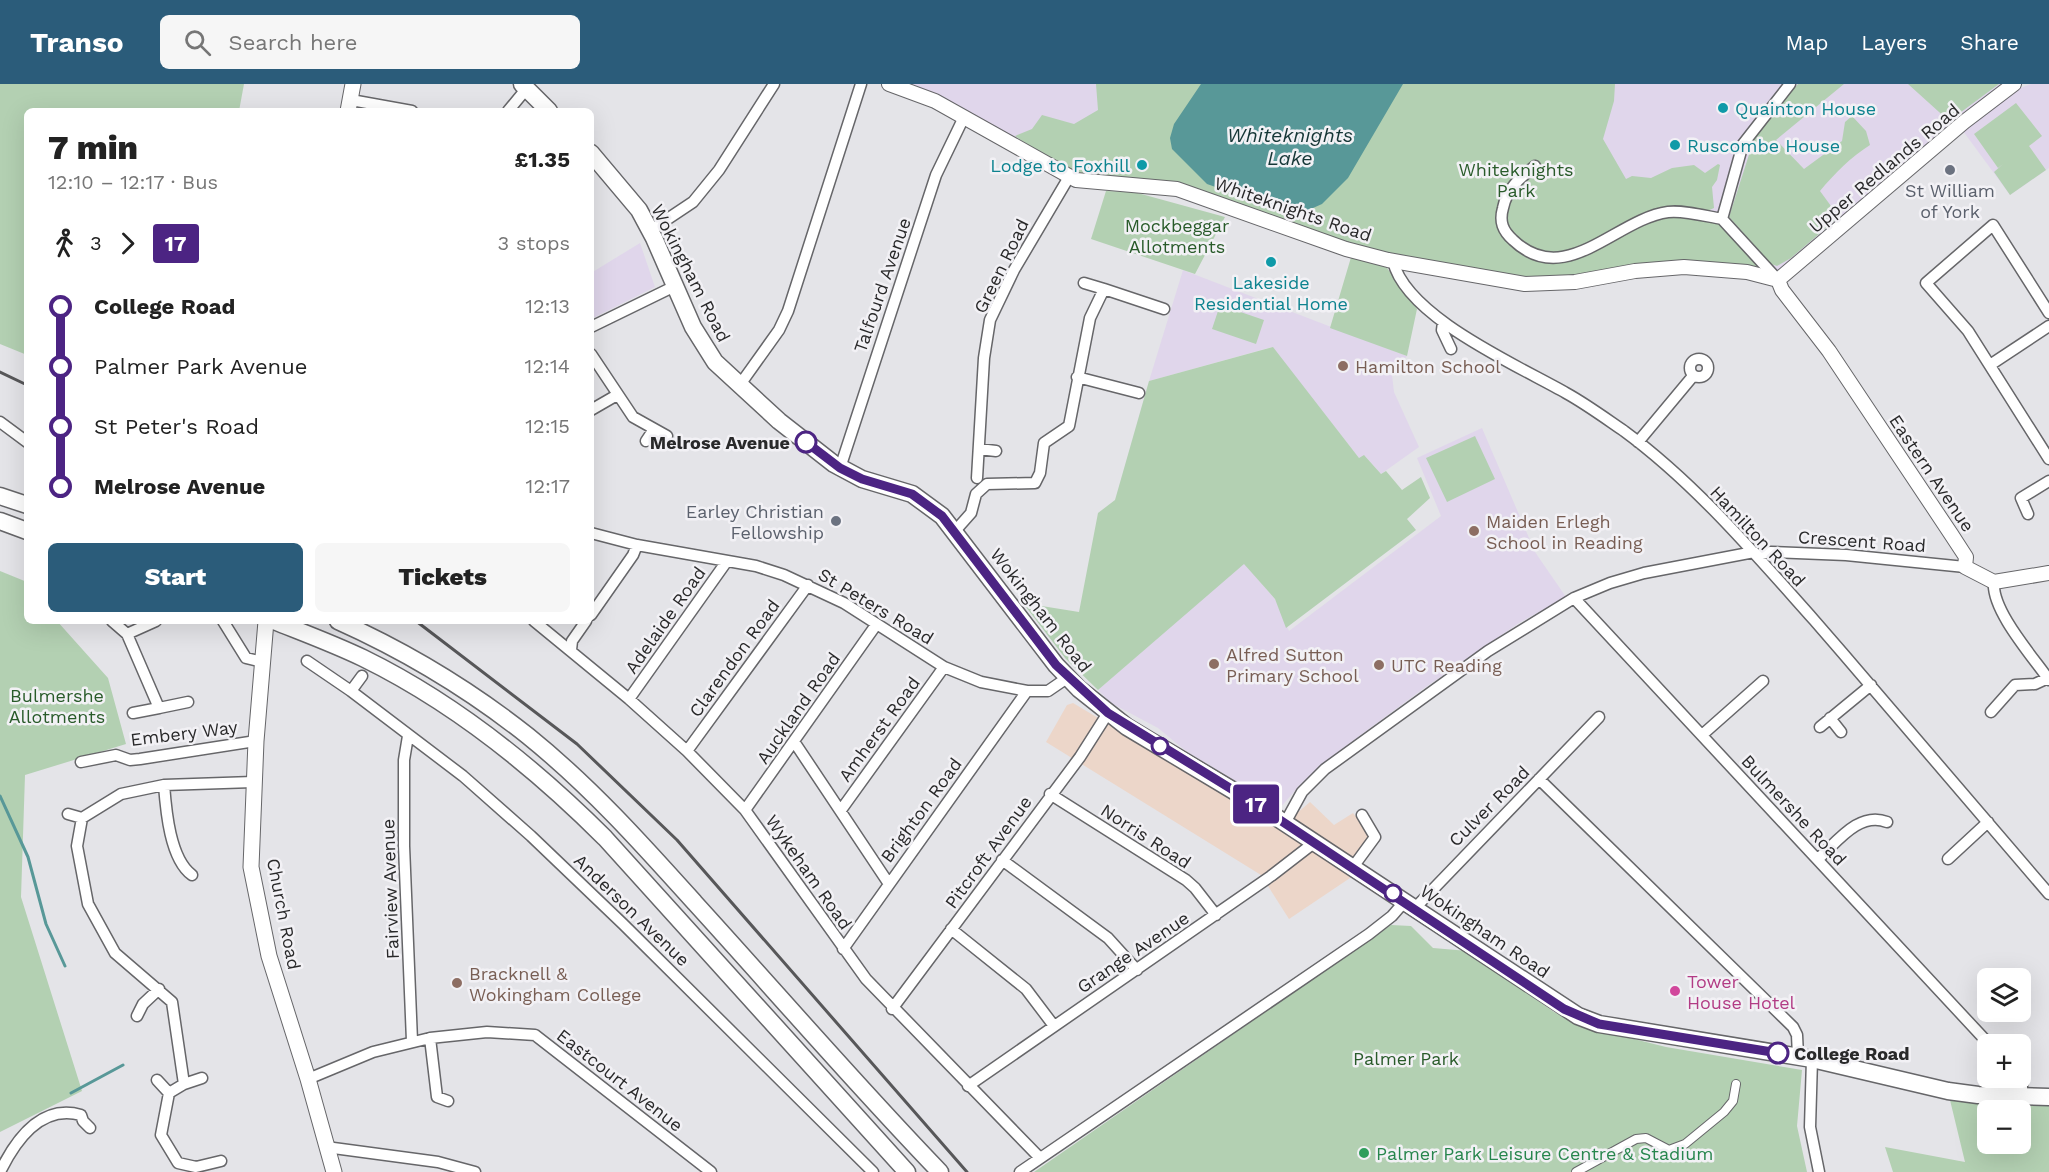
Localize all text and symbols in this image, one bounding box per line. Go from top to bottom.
search box [160,15,580,69]
text: Transo [30,26,124,59]
icon: search [181,26,214,59]
text: Search here [229,30,358,55]
text: Map [1785,30,1828,55]
text: Layers [1861,30,1927,55]
text: Share [1960,30,2019,55]
place label: Quainton House [1735,98,1876,119]
street label: Upper Redlands Road [1805,99,1963,237]
marker: Quainton House [1716,101,1730,115]
water label: Whiteknights Lake [1227,123,1353,170]
text: 7 min [48,128,138,167]
place label: Ruscombe House [1687,135,1840,156]
marker: Ruscombe House [1668,138,1682,152]
text: £1.35 [515,147,570,172]
place label: Lodge to Foxhill [990,155,1130,176]
marker: Lodge to Foxhill [1135,158,1149,172]
park label: Whiteknights Park [1459,159,1573,201]
marker: St William of York [1943,163,1957,177]
text: 12:10 – 12:17 · Bus [48,170,218,194]
street label: Whiteknights Road [1212,172,1374,246]
place label: St William of York [1905,180,1995,222]
street label: Wokingham Road [647,201,735,345]
street label: Talfourd Avenue [849,215,915,355]
park label: Mockbeggar Allotments [1125,215,1229,257]
street label: Green Road [969,216,1033,316]
icon: walk [48,227,81,260]
icon: forward [111,227,144,260]
text: 3 [90,231,102,255]
text: 17 [165,231,187,256]
text: 3 stops [498,231,570,255]
marker: Lakeside Residential Home [1264,255,1278,269]
place label: Lakeside Residential Home [1194,272,1348,314]
text: College Road [94,294,235,319]
text: 12:13 [525,294,570,318]
text: Palmer Park Avenue [94,354,308,379]
text: 12:14 [525,354,570,378]
place label: Hamilton School [1355,356,1501,377]
marker: Hamilton School [1336,359,1350,373]
street label: Eastern Avenue [1885,410,1979,536]
text: St Peter's Road [94,414,259,439]
text: 12:15 [525,414,570,438]
marker: Melrose Avenue [795,431,817,453]
place label: Melrose Avenue [650,432,790,453]
text: Melrose Avenue [94,474,265,499]
text: 12:17 [526,474,570,498]
street label: Hamilton Road [1706,481,1810,591]
place label: Earley Christian Fellowship [686,501,824,543]
place label: Maiden Erlegh School in Reading [1486,511,1643,553]
marker: Earley Christian Fellowship [829,514,843,528]
marker: Maiden Erlegh School in Reading [1467,524,1481,538]
street label: Crescent Road [1797,526,1927,556]
button: Start [48,543,303,612]
button: Tickets [315,543,570,612]
street label: Wokingham Road [986,544,1096,676]
street label: Adelaide Road [620,563,710,677]
street label: St Peters Road [815,563,937,649]
street label: Clarendon Road [684,595,784,721]
place label: Alfred Sutton Primary School [1226,644,1359,686]
street label: Auckland Road [752,648,844,768]
place label: UTC Reading [1391,655,1502,676]
marker: Alfred Sutton Primary School [1207,657,1221,671]
marker: UTC Reading [1372,658,1386,672]
street label: Amherst Road [834,672,924,786]
park label: Bulmershe Allotments [9,685,105,727]
street label: Embery Way [129,716,239,750]
unlabelled marker [1151,737,1169,755]
street label: Bulmershe Road [1737,750,1851,870]
street label: Brighton Road [876,754,966,866]
street label: Culver Road [1444,761,1534,851]
line badge: 17 [1229,784,1283,824]
street label: Pitcroft Avenue [940,792,1036,912]
text: 17 [1245,792,1267,817]
street label: Norris Road [1097,799,1195,873]
street label: Wykeham Road [762,811,856,933]
street label: Fairview Avenue [377,818,403,960]
street label: Anderson Avenue [570,850,694,970]
street label: Church Road [263,857,305,971]
street label: Wokingham Road [1416,880,1554,982]
unlabelled marker [1384,884,1402,902]
street label: Grange Avenue [1073,907,1193,997]
place label: Bracknell & Wokingham College [469,963,641,1005]
map controls [1977,968,2031,1154]
button: layers [1977,968,2031,1022]
place label: Tower House Hotel [1687,971,1796,1013]
marker: Bracknell & Wokingham College [450,976,464,990]
marker: Tower House Hotel [1668,984,1682,998]
street label: Eastcourt Avenue [553,1024,687,1136]
button: + [1977,1034,2031,1088]
marker: College Road [1767,1042,1789,1064]
place label: College Road [1794,1043,1910,1064]
park label: Palmer Park [1353,1048,1459,1069]
button: − [1977,1100,2031,1154]
place label: Palmer Park Leisure Centre & Stadium [1376,1143,1713,1164]
marker: Palmer Park Leisure Centre & Stadium [1357,1146,1371,1160]

